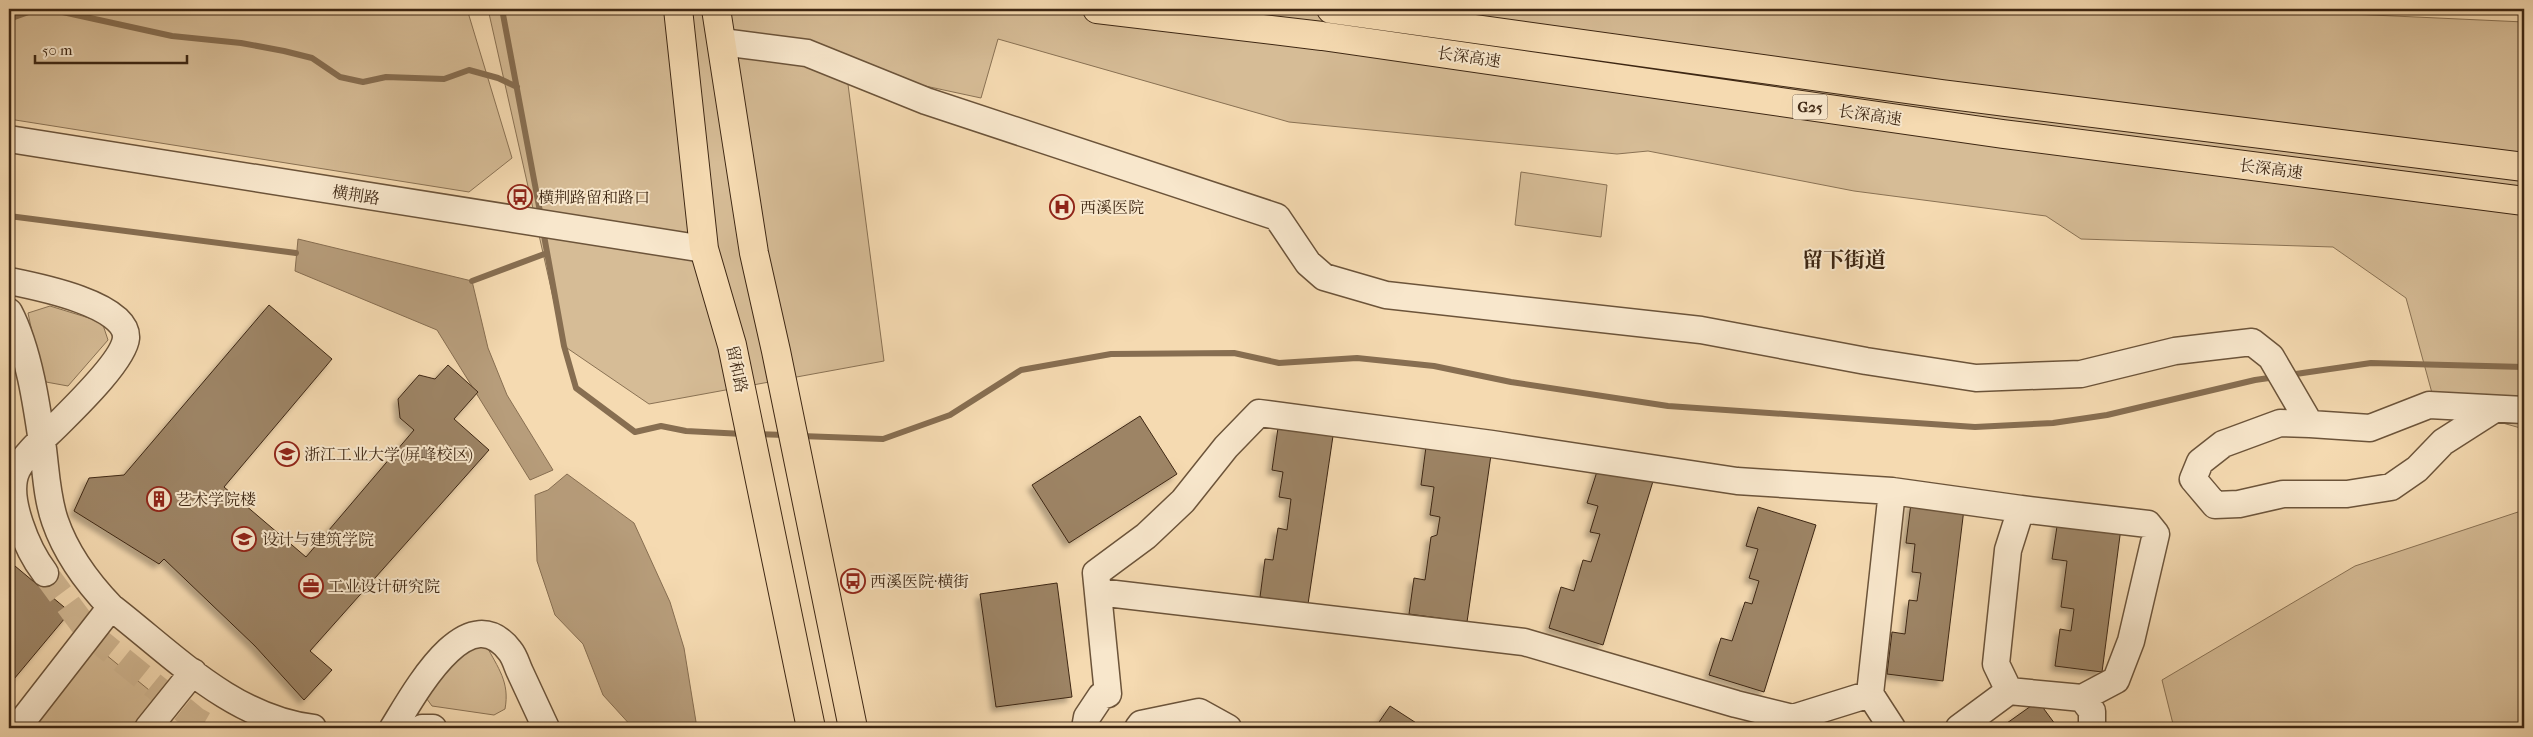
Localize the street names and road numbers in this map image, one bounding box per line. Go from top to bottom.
street label: 长深高速 [1436,43,1502,71]
road number: G25 [1792,94,1828,120]
street label: 长深高速 [1837,101,1903,129]
street label: 长深高速 [2238,156,2304,182]
street label: 横荆路 [331,182,381,208]
street label: 留和路 [723,344,751,394]

